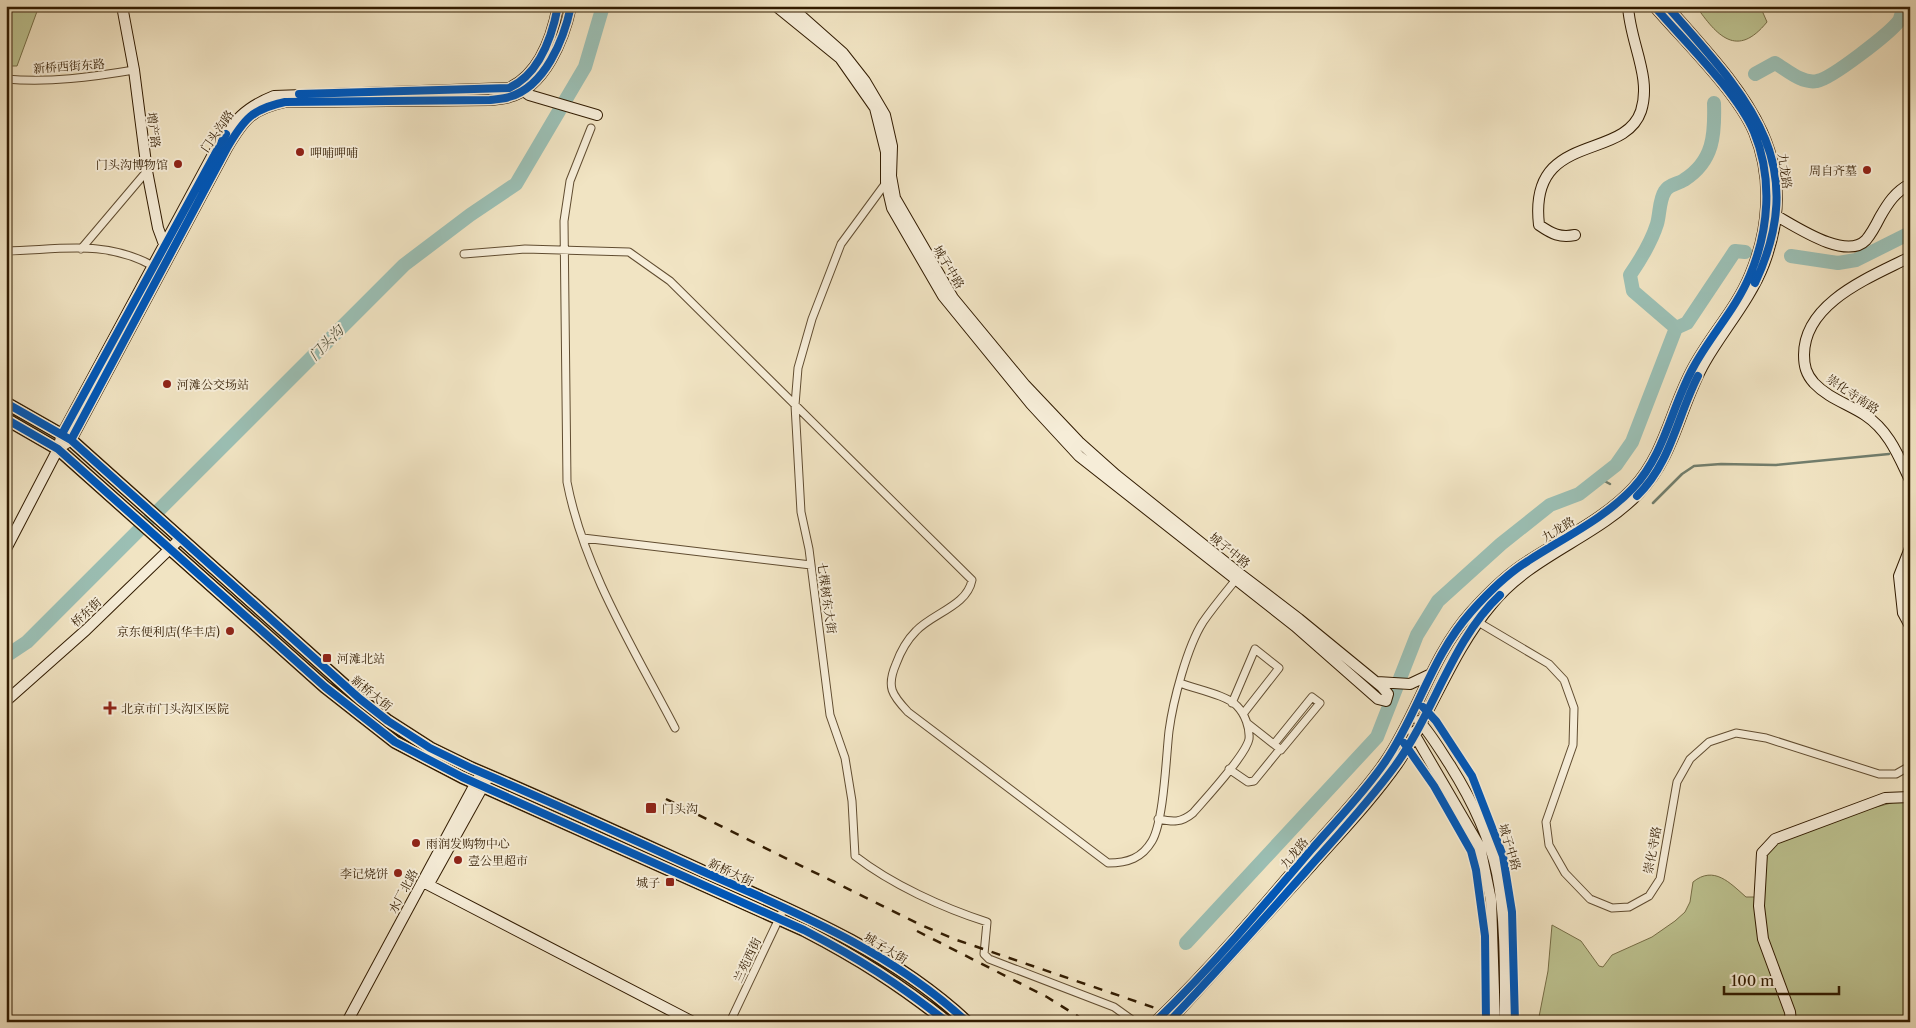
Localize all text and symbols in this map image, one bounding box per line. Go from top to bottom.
street label: 新桥西街东路 [33,56,105,76]
street label: 门头沟路 [197,107,237,155]
street label: 增产路 [144,111,164,149]
place label: 呷哺呷哺 [310,145,358,160]
marker: 呷哺呷哺 [294,146,306,158]
street label: 九龙路 [1775,152,1795,190]
place label: 门头沟博物馆 [96,157,168,172]
marker: 门头沟博物馆 [172,158,184,170]
place label: 周自齐墓 [1809,163,1857,178]
marker: 周自齐墓 [1861,164,1873,176]
street label: 城子中路 [930,243,968,291]
water label: 门头沟 [305,320,349,364]
street label: 崇化寺南路 [1824,371,1882,417]
place label: 河滩公交场站 [177,377,249,392]
marker: 河滩公交场站 [161,378,173,390]
street label: 九龙路 [1539,513,1577,545]
street label: 城子中路 [1207,529,1253,571]
street label: 七棵树东大街 [815,561,840,636]
street label: 桥东街 [68,594,105,630]
place label: 京东便利店(华丰店) [117,624,220,639]
marker: 京东便利店(华丰店) [224,625,236,637]
place label: 河滩北站 [337,651,385,666]
marker: 河滩北站 [321,652,333,664]
street label: 新桥大街 [349,672,396,715]
marker: 北京市门头沟区医院 [103,701,117,715]
place label: 北京市门头沟区医院 [121,701,229,716]
marker: 门头沟 [644,801,658,815]
place label: 门头沟 [662,801,698,816]
street label: 城子中路 [1496,822,1524,872]
street label: 崇化寺路 [1640,825,1664,875]
street label: 九龙路 [1277,834,1311,872]
place label: 雨润发购物中心 [426,836,510,851]
marker: 雨润发购物中心 [410,837,422,849]
place label: 壹公里超市 [468,853,528,868]
marker: 壹公里超市 [452,854,464,866]
street label: 新桥大街 [706,855,757,889]
place label: 李记烧饼 [340,866,388,881]
street label: 水厂北路 [385,866,421,916]
marker: 李记烧饼 [392,867,404,879]
place label: 城子 [636,875,660,890]
marker: 城子 [664,876,676,888]
street label: 城子大街 [862,929,911,967]
street label: 兰苑西街 [730,934,764,985]
scale bar [1724,963,1838,995]
text: 100 m [1731,971,1774,990]

